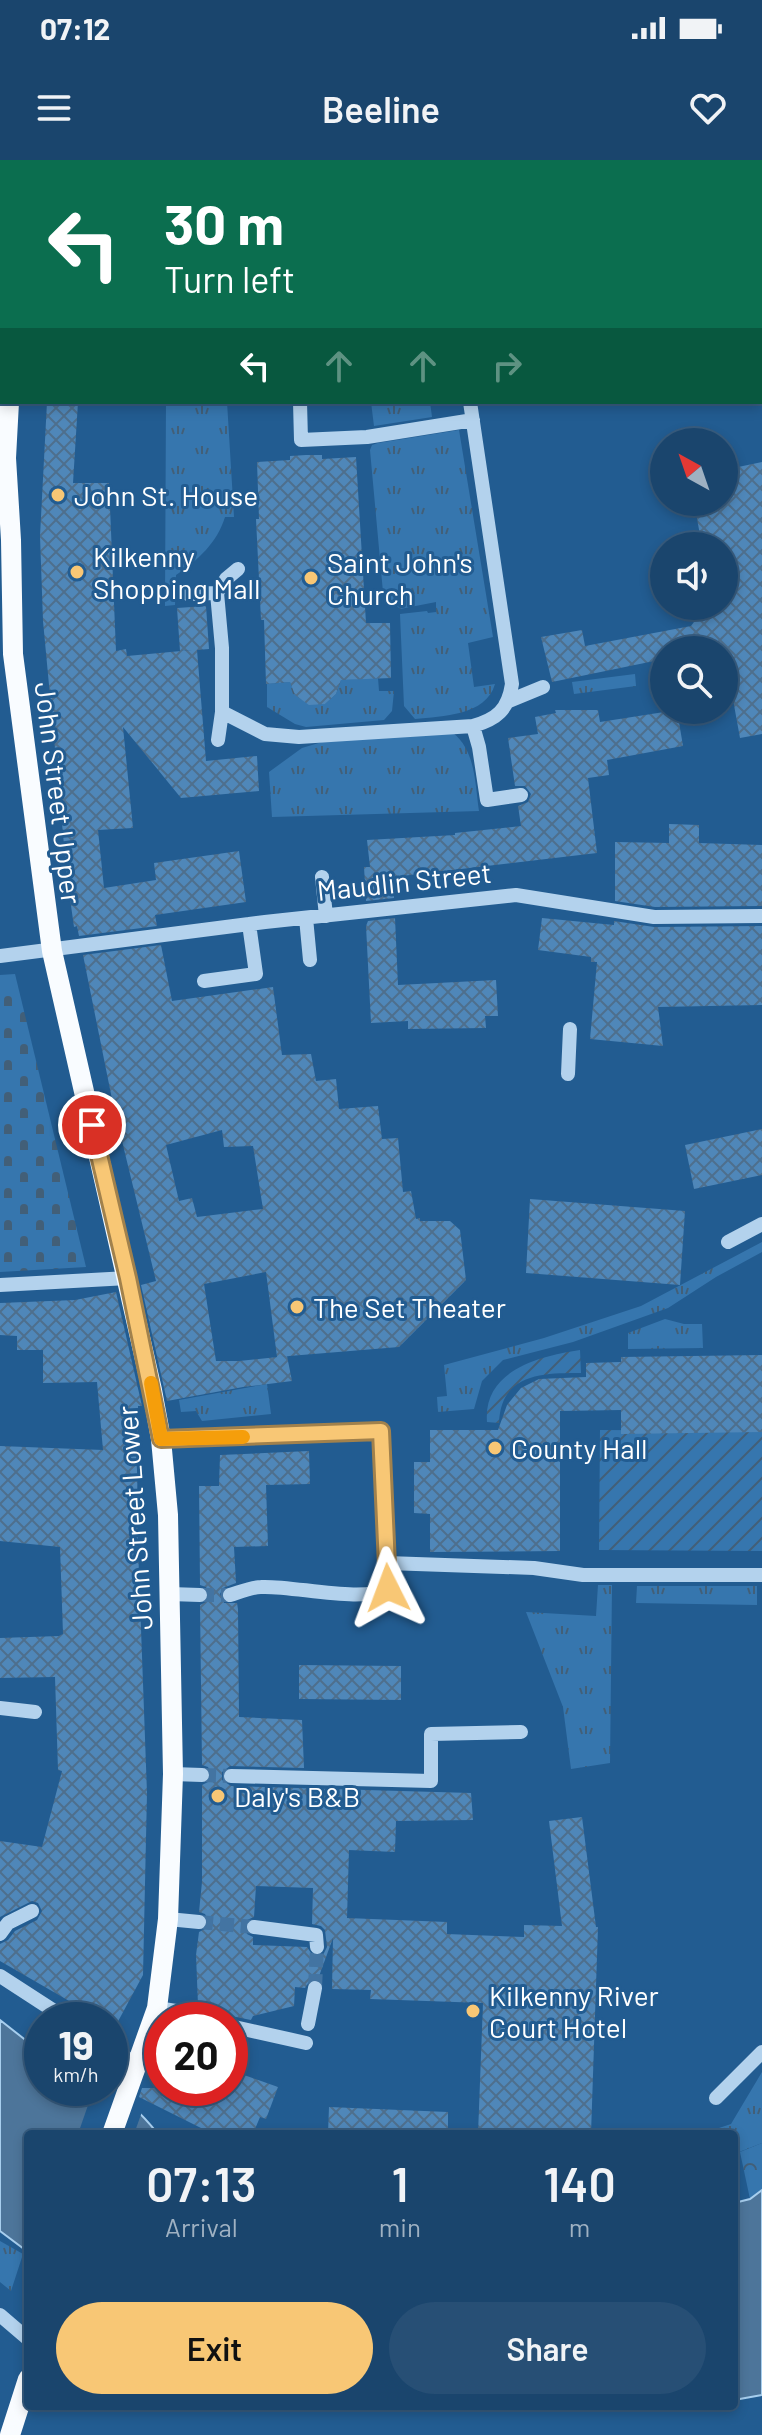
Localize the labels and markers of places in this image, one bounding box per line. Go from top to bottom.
place label: John St. House [74,478,258,512]
marker: John St. House [49,486,67,504]
place label: Kilkenny Shopping Mall [93,539,260,605]
place label: Saint John's Church [327,545,473,611]
marker: Kilkenny Shopping Mall [68,563,86,581]
marker: Saint John's Church [302,569,320,587]
pin [58,1091,126,1159]
place label: The Set Theater [313,1290,506,1324]
marker: The Set Theater [288,1298,306,1316]
place label: County Hall [511,1431,648,1465]
marker: County Hall [486,1439,504,1457]
place label: Daly's B&B [234,1779,360,1813]
marker: Daly's B&B [209,1787,227,1805]
place label: Kilkenny River Court Hotel [489,1978,659,2044]
marker: Kilkenny River Court Hotel [464,2002,482,2020]

